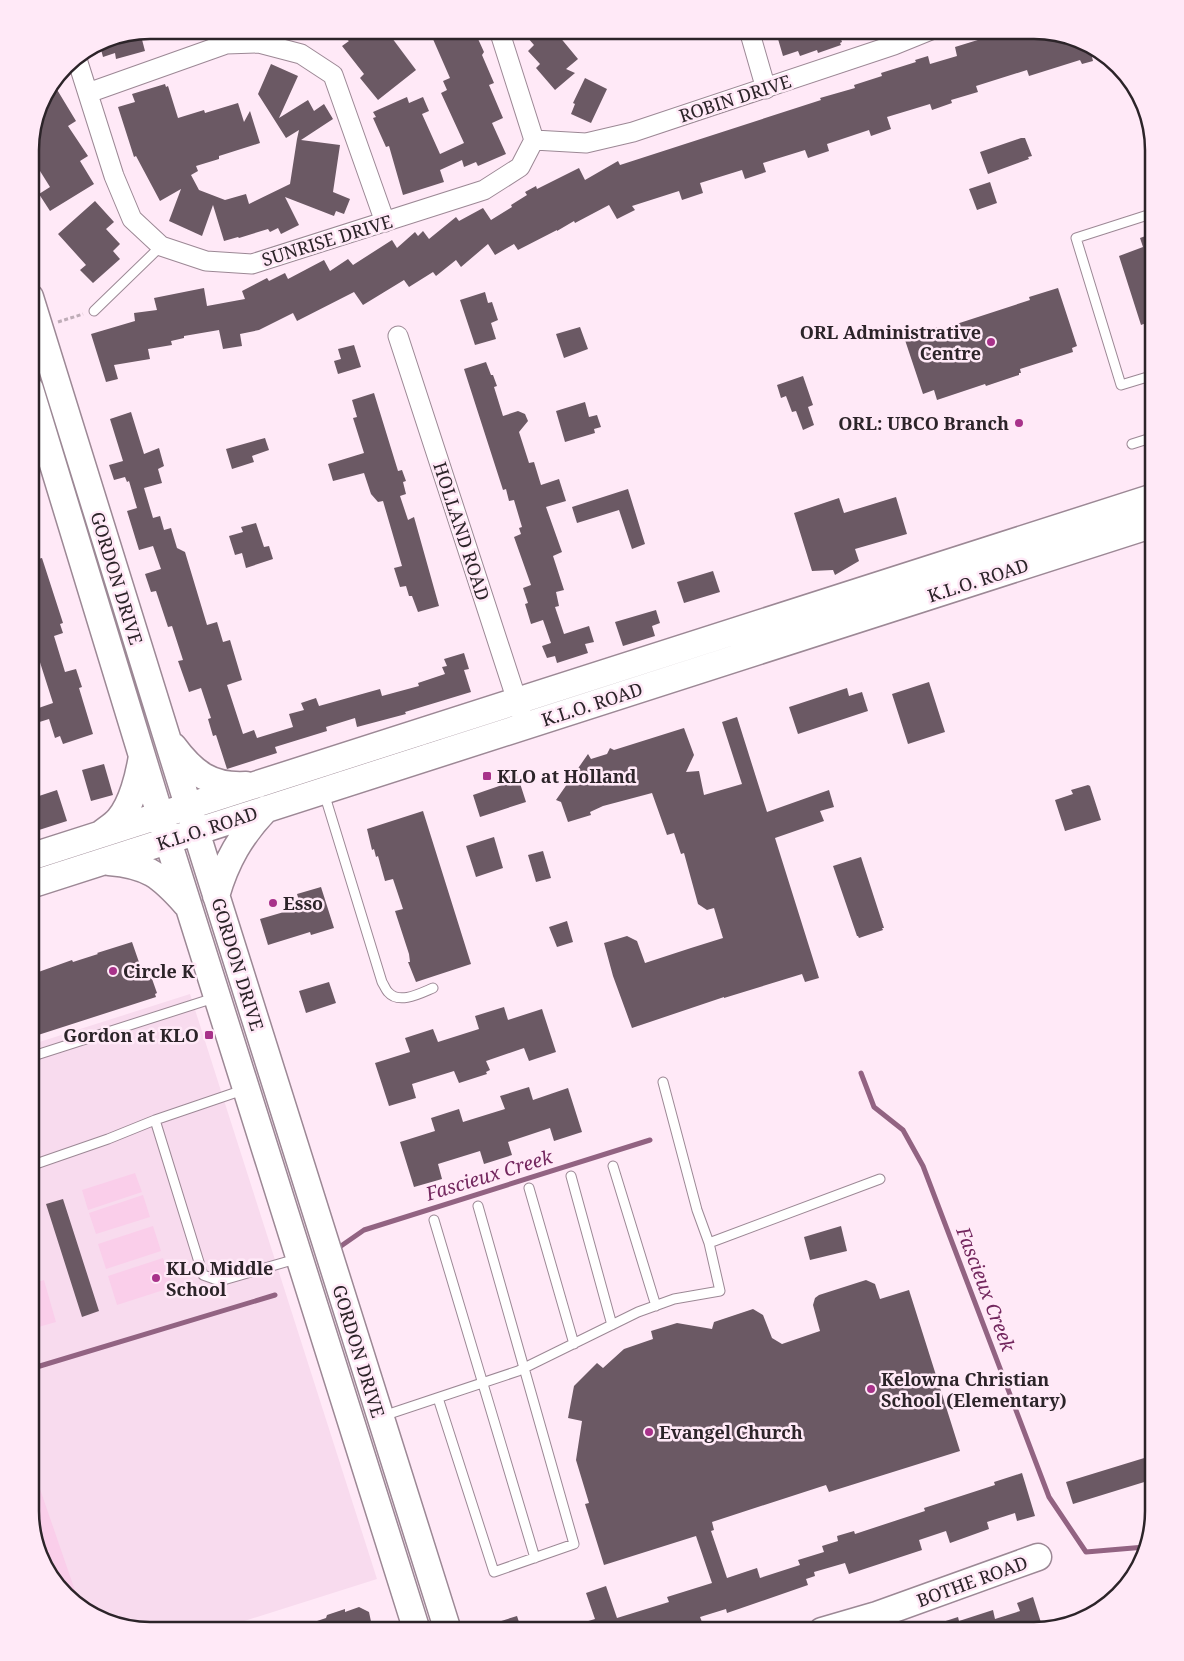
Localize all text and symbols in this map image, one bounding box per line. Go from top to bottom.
street label: ROBIN DRIVE [676,69,794,127]
street label: SUNRISE DRIVE [259,209,395,271]
place label: ORL Administrative Centre [800,320,981,365]
marker: ORL Administrative Centre [985,336,997,348]
place label: ORL: UBCO Branch [838,411,1009,435]
marker: ORL: UBCO Branch [1013,417,1025,429]
street label: HOLLAND ROAD [428,459,496,603]
street label: GORDON DRIVE [85,509,149,647]
street label: K.L.O. ROAD [924,552,1032,608]
street label: K.L.O. ROAD [538,676,646,732]
place label: KLO at Holland [497,764,637,788]
marker: KLO at Holland [481,770,493,782]
street label: K.L.O. ROAD [153,800,261,856]
place label: Esso [283,891,323,915]
street label: GORDON DRIVE [206,895,270,1033]
marker: Esso [267,897,279,909]
place label: Circle K [123,959,196,983]
marker: Circle K [107,965,119,977]
place label: Gordon at KLO [63,1023,199,1047]
marker: Gordon at KLO [203,1029,215,1041]
water label: Fascieux Creek [421,1143,557,1207]
water label: Fascieux Creek [950,1222,1022,1356]
place label: KLO Middle School [166,1256,273,1301]
marker: KLO Middle School [150,1272,162,1284]
street label: GORDON DRIVE [327,1282,391,1420]
place label: Kelowna Christian School (Elementary) [881,1367,1067,1412]
marker: Kelowna Christian School (Elementary) [865,1383,877,1395]
place label: Evangel Church [659,1420,803,1444]
marker: Evangel Church [643,1426,655,1438]
street label: BOTHE ROAD [913,1550,1031,1612]

